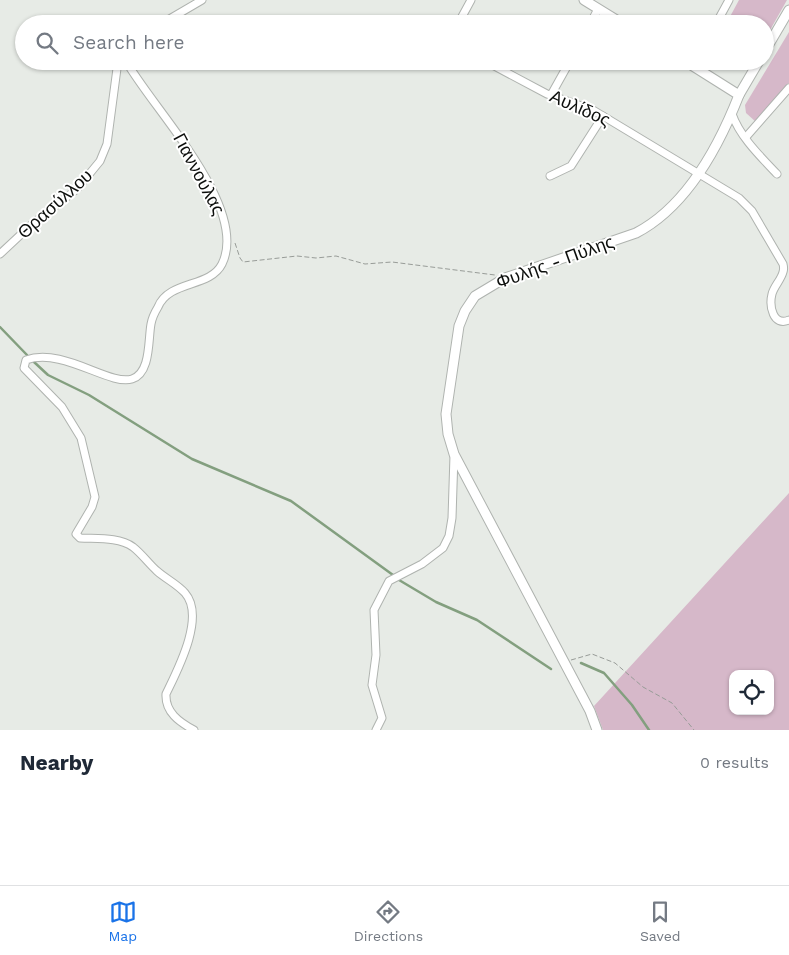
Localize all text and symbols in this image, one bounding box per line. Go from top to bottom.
search box [15,15,774,70]
icon: search [33,29,61,57]
text: Search here [73,31,184,54]
street label: Αυλίδος [547,85,614,130]
street label: Γιαννούλας [169,129,230,218]
street label: Θρασύλλου [13,165,96,243]
street label: Φυλής - Πύλης [493,230,617,293]
map controls [729,670,774,715]
button: locate [729,670,774,715]
text: Nearby [20,750,93,775]
text: 0 results [700,753,769,772]
tab: Map [108,898,137,944]
tab: Directions [354,898,423,944]
tab: Saved [640,898,681,944]

